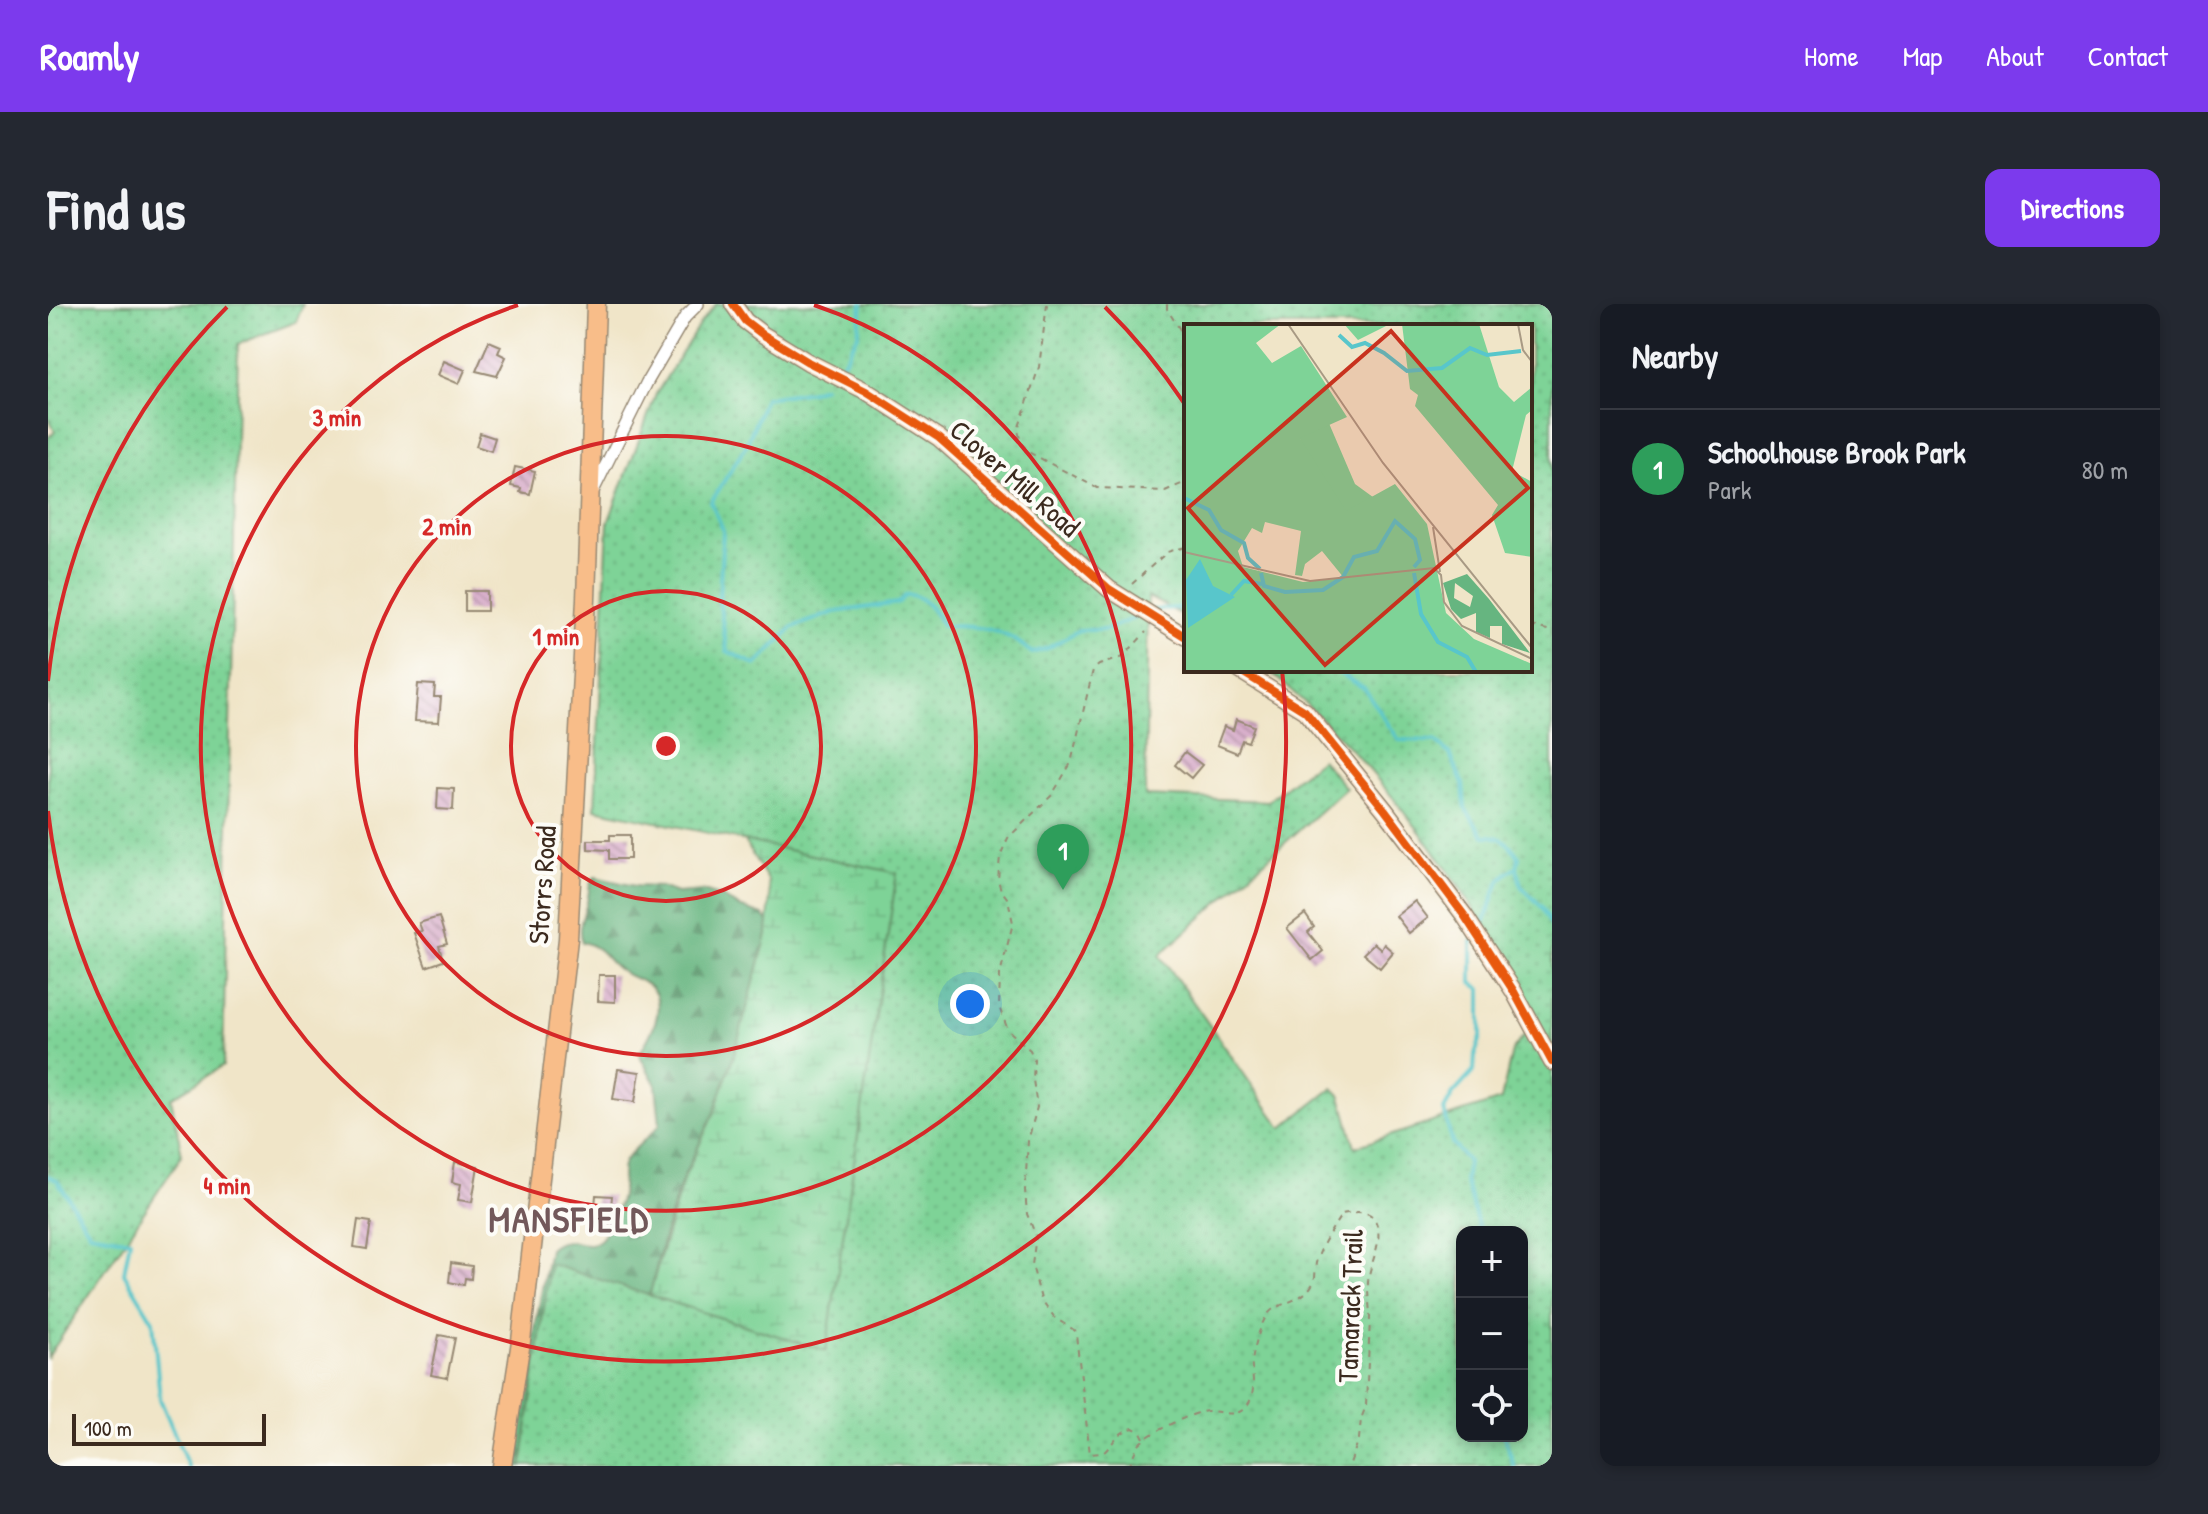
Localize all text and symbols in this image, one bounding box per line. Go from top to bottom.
text: Roamly [40,30,139,82]
text: Home [1804,37,1859,75]
text: Map [1903,37,1942,75]
text: About [1986,37,2044,75]
text: Contact [2088,37,2168,75]
button: Directions [1985,169,2160,247]
text: Find us [48,171,186,246]
inset map [1184,324,1532,672]
text: Nearby [1632,333,1718,379]
text: 3 min [313,401,362,433]
street label: Clover Mill Road [942,411,1088,545]
text: Schoolhouse Brook Park [1708,432,1966,472]
text: 1 [1653,452,1663,487]
text: 80 m [2081,452,2128,487]
text: Park [1708,472,1752,507]
text: 2 min [422,510,472,542]
text: 1 min [533,620,580,652]
centre of rings [652,732,680,760]
pin: 1 [1037,824,1089,890]
street label: Storrs Road [519,825,565,945]
your location [950,984,990,1024]
text: 4 min [203,1169,251,1201]
district label: MANSFIELD [488,1194,650,1243]
map controls [1456,1226,1528,1442]
button: + [1456,1226,1528,1298]
street label: Tamarack Trail [1328,1228,1372,1383]
button: − [1456,1298,1528,1370]
button: locate [1456,1370,1528,1442]
scale bar [72,1410,266,1446]
text: 100 m [84,1413,132,1443]

